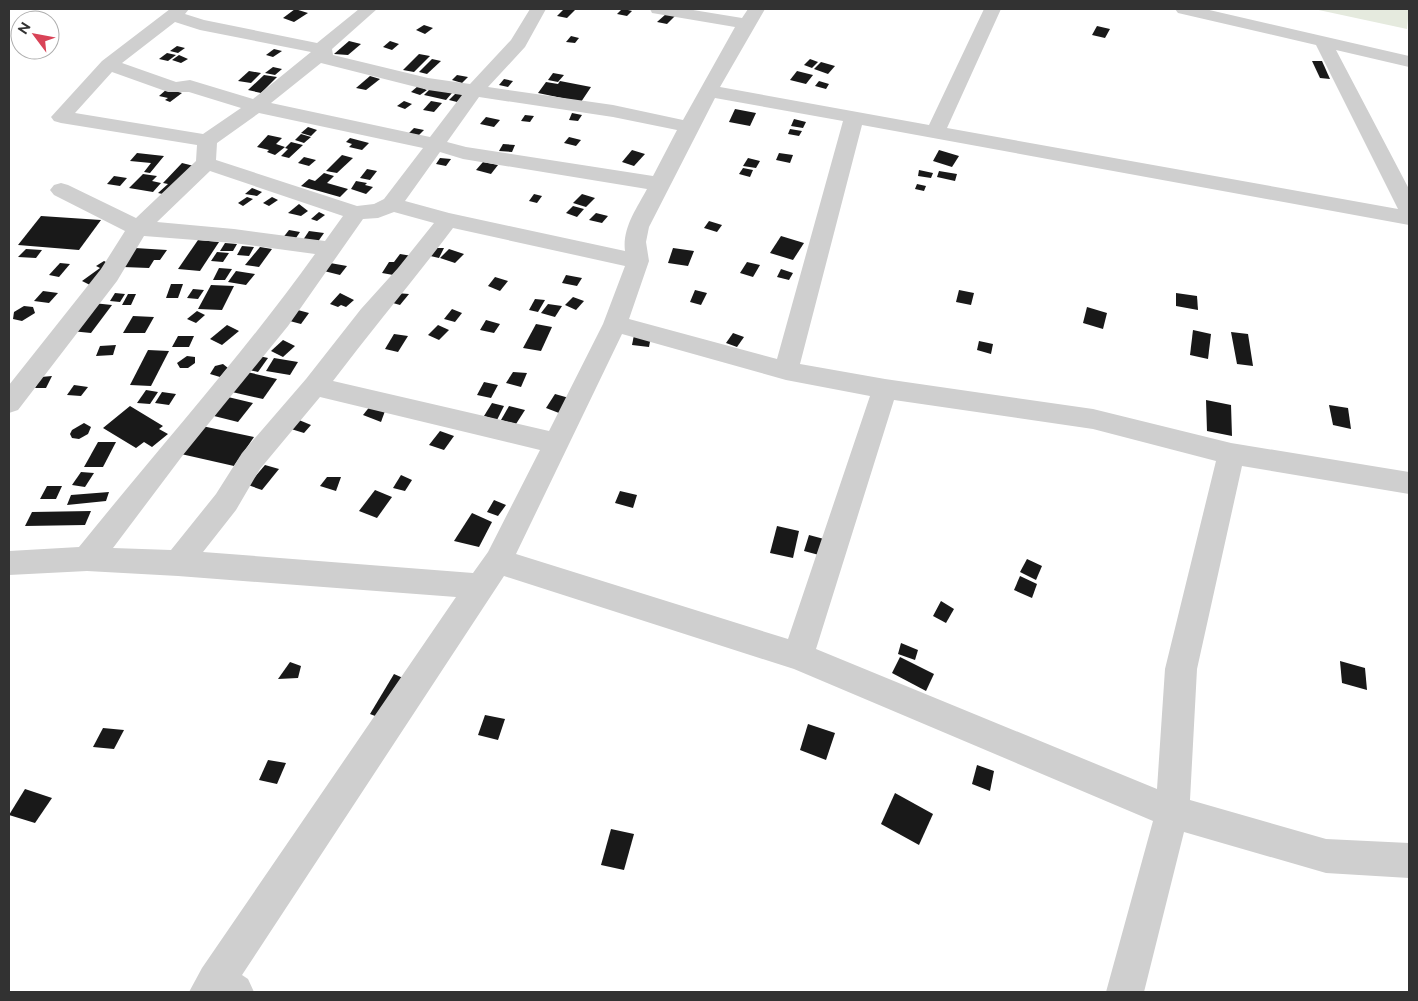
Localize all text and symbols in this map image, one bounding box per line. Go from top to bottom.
north arrow [10,10,60,60]
text: N [14,19,34,37]

